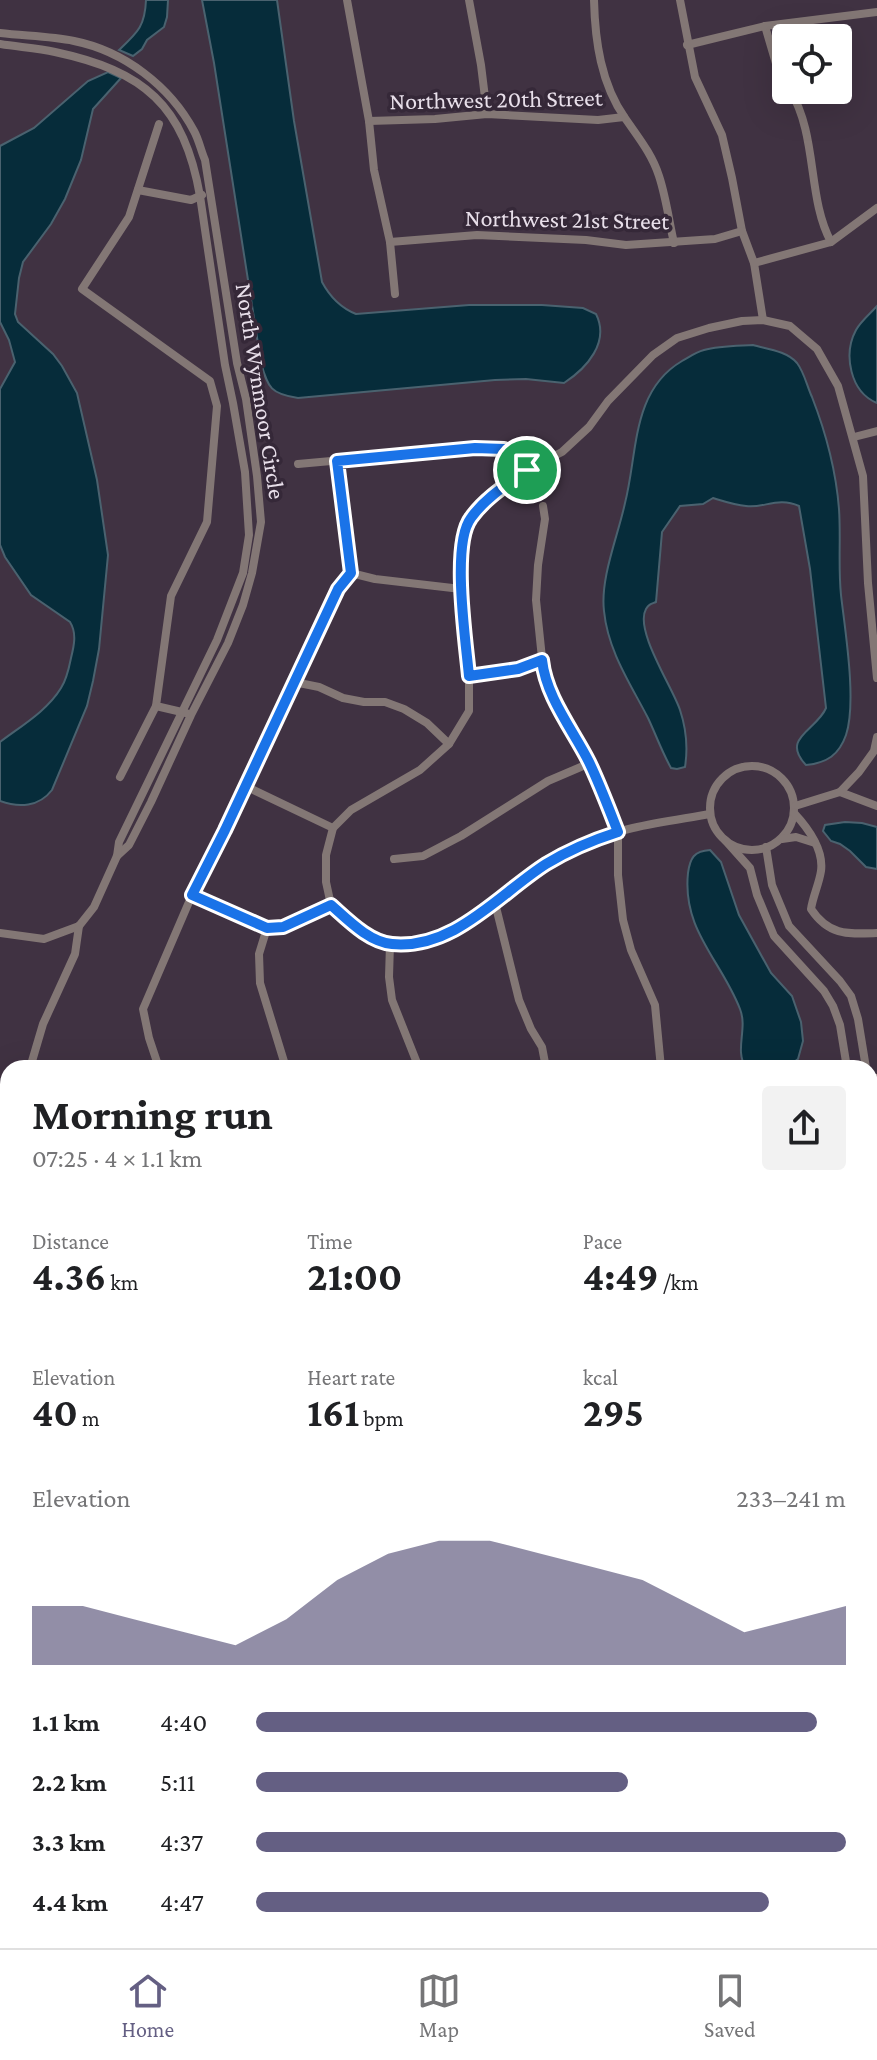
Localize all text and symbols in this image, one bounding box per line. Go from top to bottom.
map controls [772,24,852,104]
button: locate [772,24,852,104]
street label: Northwest 20th Street [389,84,604,114]
street label: Northwest 21st Street [465,204,670,234]
street label: North Wynmoor Circle [231,281,291,501]
pin [493,436,561,504]
icon: arrive [505,448,549,492]
button: share [762,1086,846,1170]
text: Morning run [32,1090,273,1138]
text: 07:25 · 4 × 1.1 km [32,1144,202,1173]
text: Distance [32,1229,109,1254]
text: Time [307,1229,352,1254]
text: Pace [583,1229,622,1254]
text: 4.36 [32,1254,106,1299]
text: 21:00 [307,1254,402,1299]
text: 4:49 [583,1254,659,1299]
text: km [106,1270,138,1295]
text: /km [659,1270,699,1295]
text: Elevation [32,1365,115,1390]
text: Heart rate [307,1365,395,1390]
text: kcal [583,1365,618,1390]
text: 40 [32,1390,78,1435]
text: 161 [307,1390,359,1435]
text: 295 [583,1390,644,1435]
text: m [78,1406,100,1431]
text: bpm [359,1406,404,1431]
text: Elevation [32,1484,130,1513]
text: 233–241 m [736,1484,846,1513]
text: 1.1 km [32,1708,100,1737]
text: 4:40 [160,1708,207,1737]
text: 2.2 km [32,1768,107,1797]
text: 5:11 [160,1768,195,1797]
text: 3.3 km [32,1828,106,1857]
text: 4:37 [160,1828,203,1857]
text: 4.4 km [32,1888,108,1917]
text: 4:47 [160,1888,204,1917]
tab: Home [121,1969,174,2042]
tab: Map [417,1969,461,2042]
tab: Saved [704,1969,756,2042]

